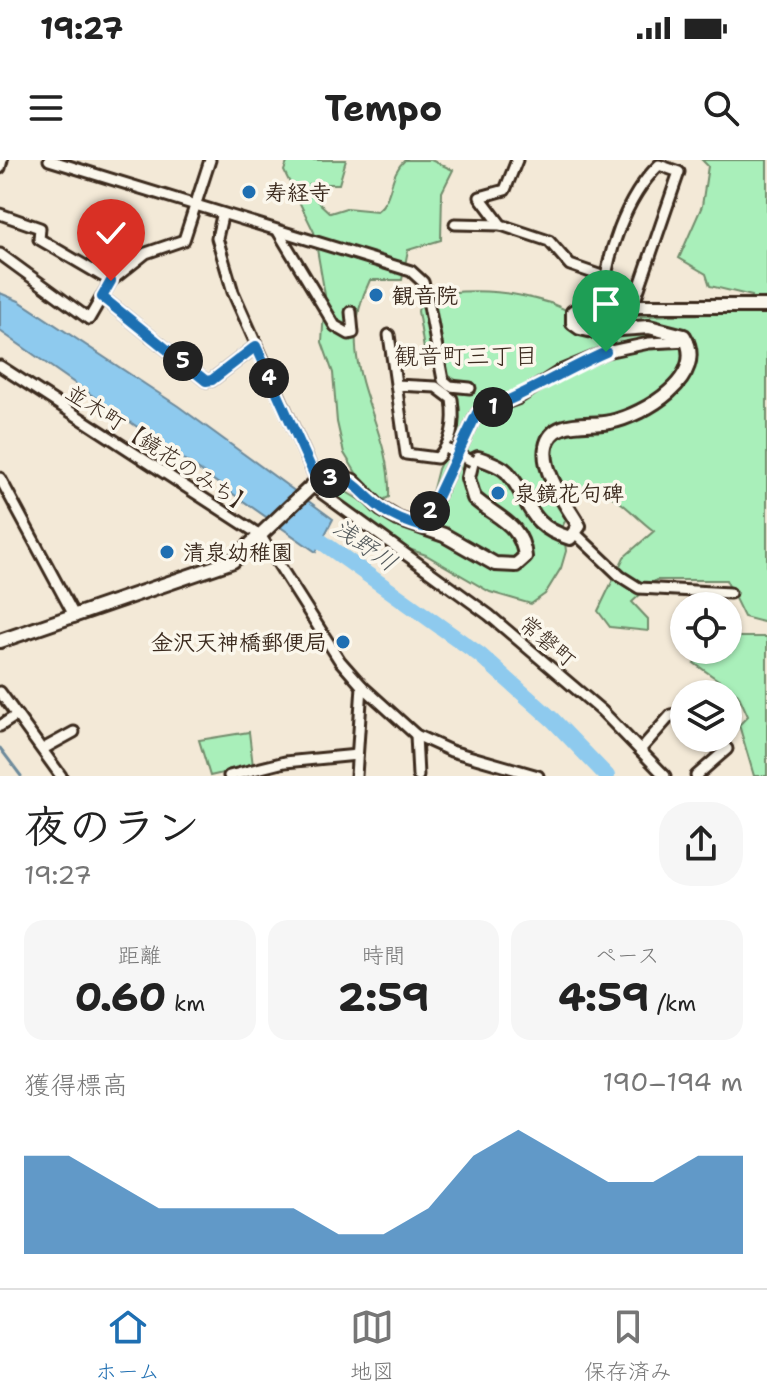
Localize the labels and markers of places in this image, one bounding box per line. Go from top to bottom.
place label: 寿経寺 [265,178,331,207]
marker: 寿経寺 [240,183,258,201]
pin [77,199,145,281]
pin [572,270,640,352]
place label: 観音院 [392,281,458,310]
marker: 観音院 [367,286,385,304]
pin: 5 [163,341,203,381]
pin: 4 [249,358,289,398]
pin: 1 [473,387,513,427]
pin: 3 [310,458,350,498]
place label: 泉鏡花句碑 [514,479,624,508]
marker: 泉鏡花句碑 [489,484,507,502]
pin: 2 [410,491,450,531]
place label: 清泉幼稚園 [183,538,293,567]
marker: 清泉幼稚園 [158,543,176,561]
place label: 金沢天神橋郵便局 [151,628,327,657]
marker: 金沢天神橋郵便局 [334,633,352,651]

